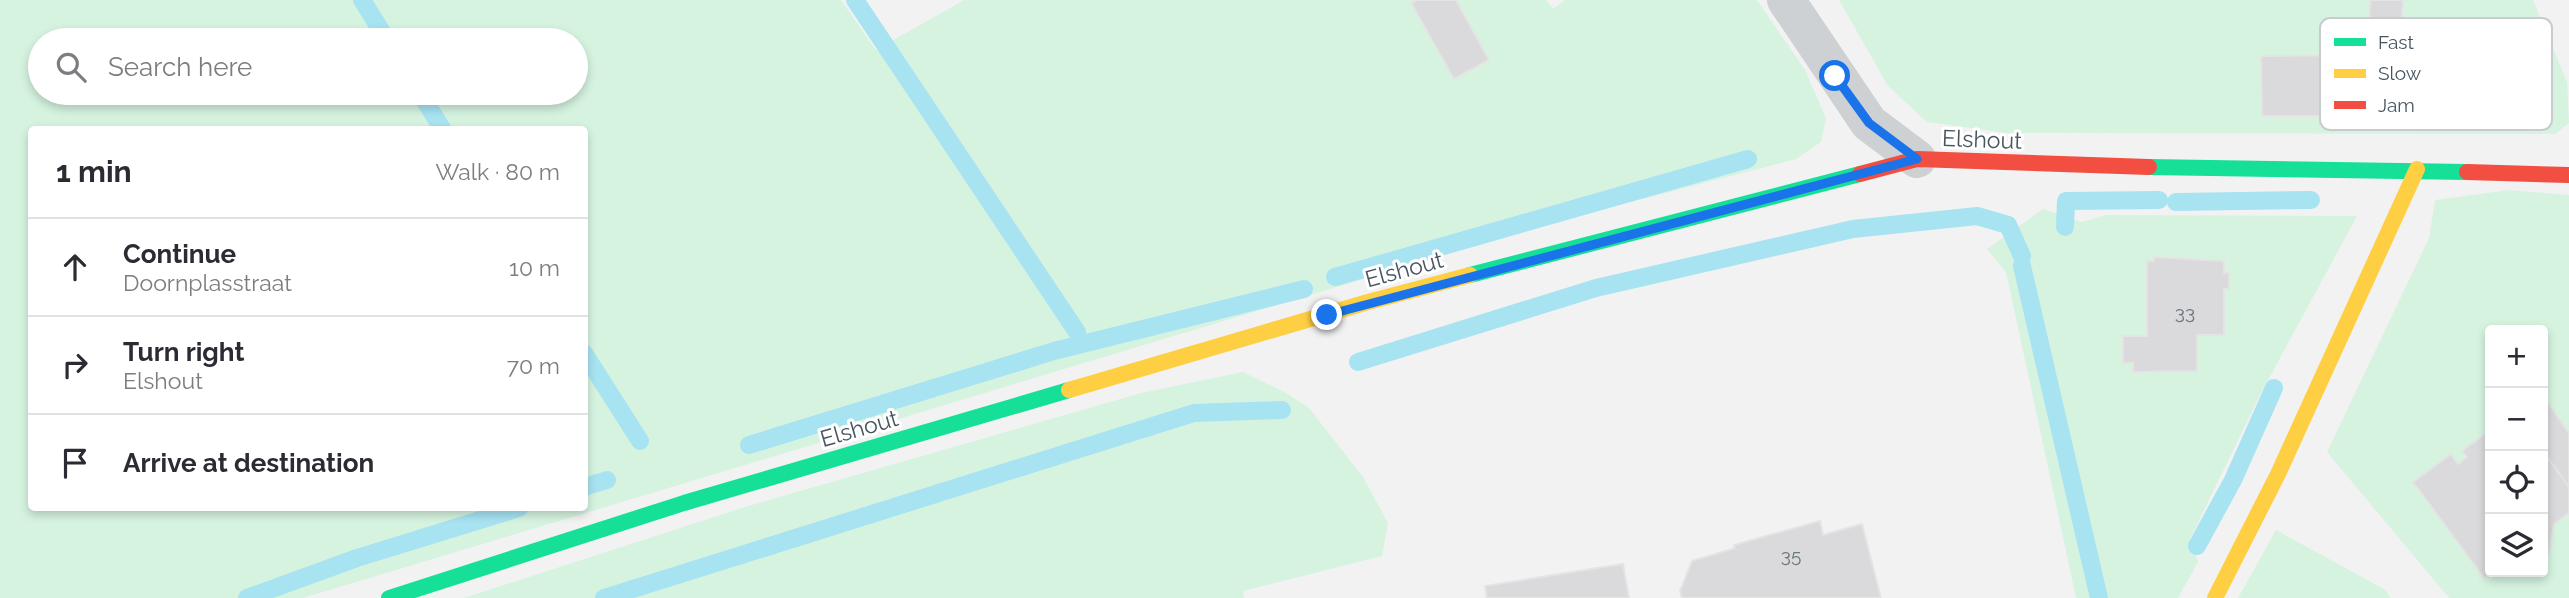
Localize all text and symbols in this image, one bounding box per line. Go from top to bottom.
legend [2320,18,2552,130]
search box [28,28,588,105]
text: Fast [2378,31,2414,53]
icon: search [52,48,90,86]
text: Search here [108,52,252,82]
route start [1819,60,1850,91]
text: Slow [2378,62,2422,84]
text: Jam [2378,94,2415,116]
street label: Elshout [1942,124,2023,154]
text: 1 min [56,154,132,189]
text: Walk · 80 m [435,158,560,185]
text: Continue [123,239,236,269]
street label: Elshout [1362,246,1446,292]
icon: ahead [56,248,94,286]
text: 10 m [509,254,560,281]
text: Doornplasstraat [123,269,292,296]
route end [1311,299,1342,330]
house number: 33 [2175,301,2195,323]
map controls [2485,325,2548,577]
button: + [2485,325,2548,388]
text: Turn right [123,337,244,367]
icon: right [56,346,94,384]
text: 70 m [507,352,560,379]
text: Elshout [123,367,203,394]
button: − [2485,388,2548,451]
street label: Elshout [817,404,901,452]
icon: arrive [56,444,94,482]
text: Arrive at destination [123,448,374,478]
button: locate [2485,451,2548,514]
button: layers [2485,514,2548,577]
house number: 35 [1781,544,1801,566]

